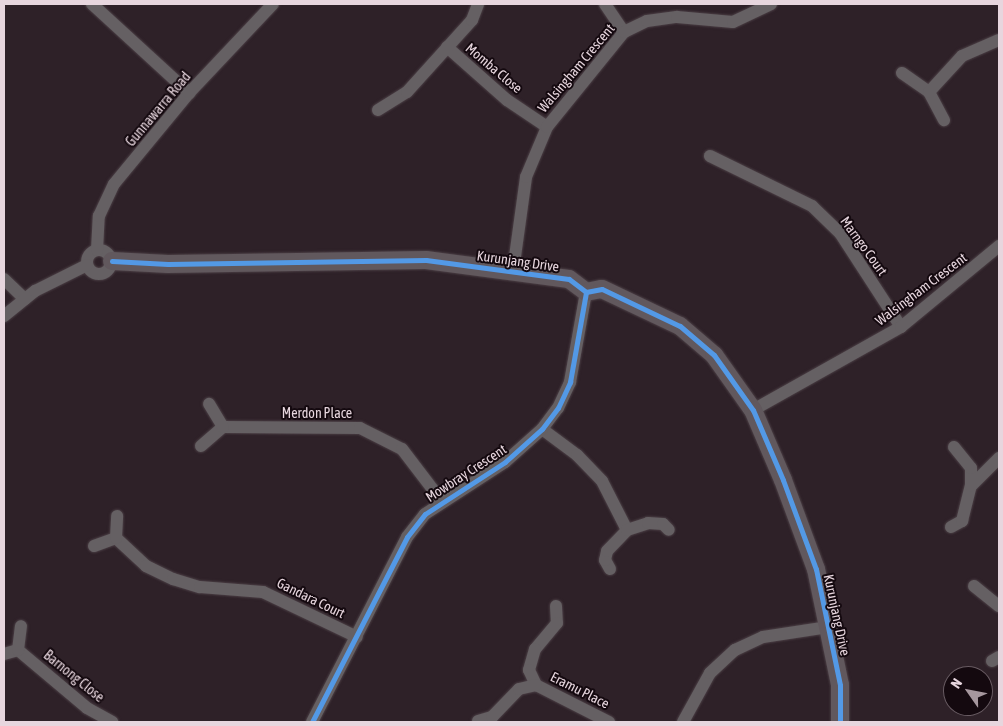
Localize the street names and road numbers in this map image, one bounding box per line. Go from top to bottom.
street label: Walsingham Crescent [534,20,618,116]
street label: Momba Close [462,39,526,97]
street label: Gunnawarra Road [122,68,194,150]
street label: Marngo Court [837,213,891,279]
street label: Kurunjang Drive [476,247,560,275]
street label: Walsingham Crescent [872,249,970,329]
street label: Merdon Place [282,405,352,421]
street label: Mowbray Crescent [422,441,510,505]
street label: Kurunjang Drive [820,573,854,657]
street label: Gandara Court [274,574,348,622]
street label: Barnong Close [40,646,108,706]
street label: Eramu Place [548,668,612,712]

